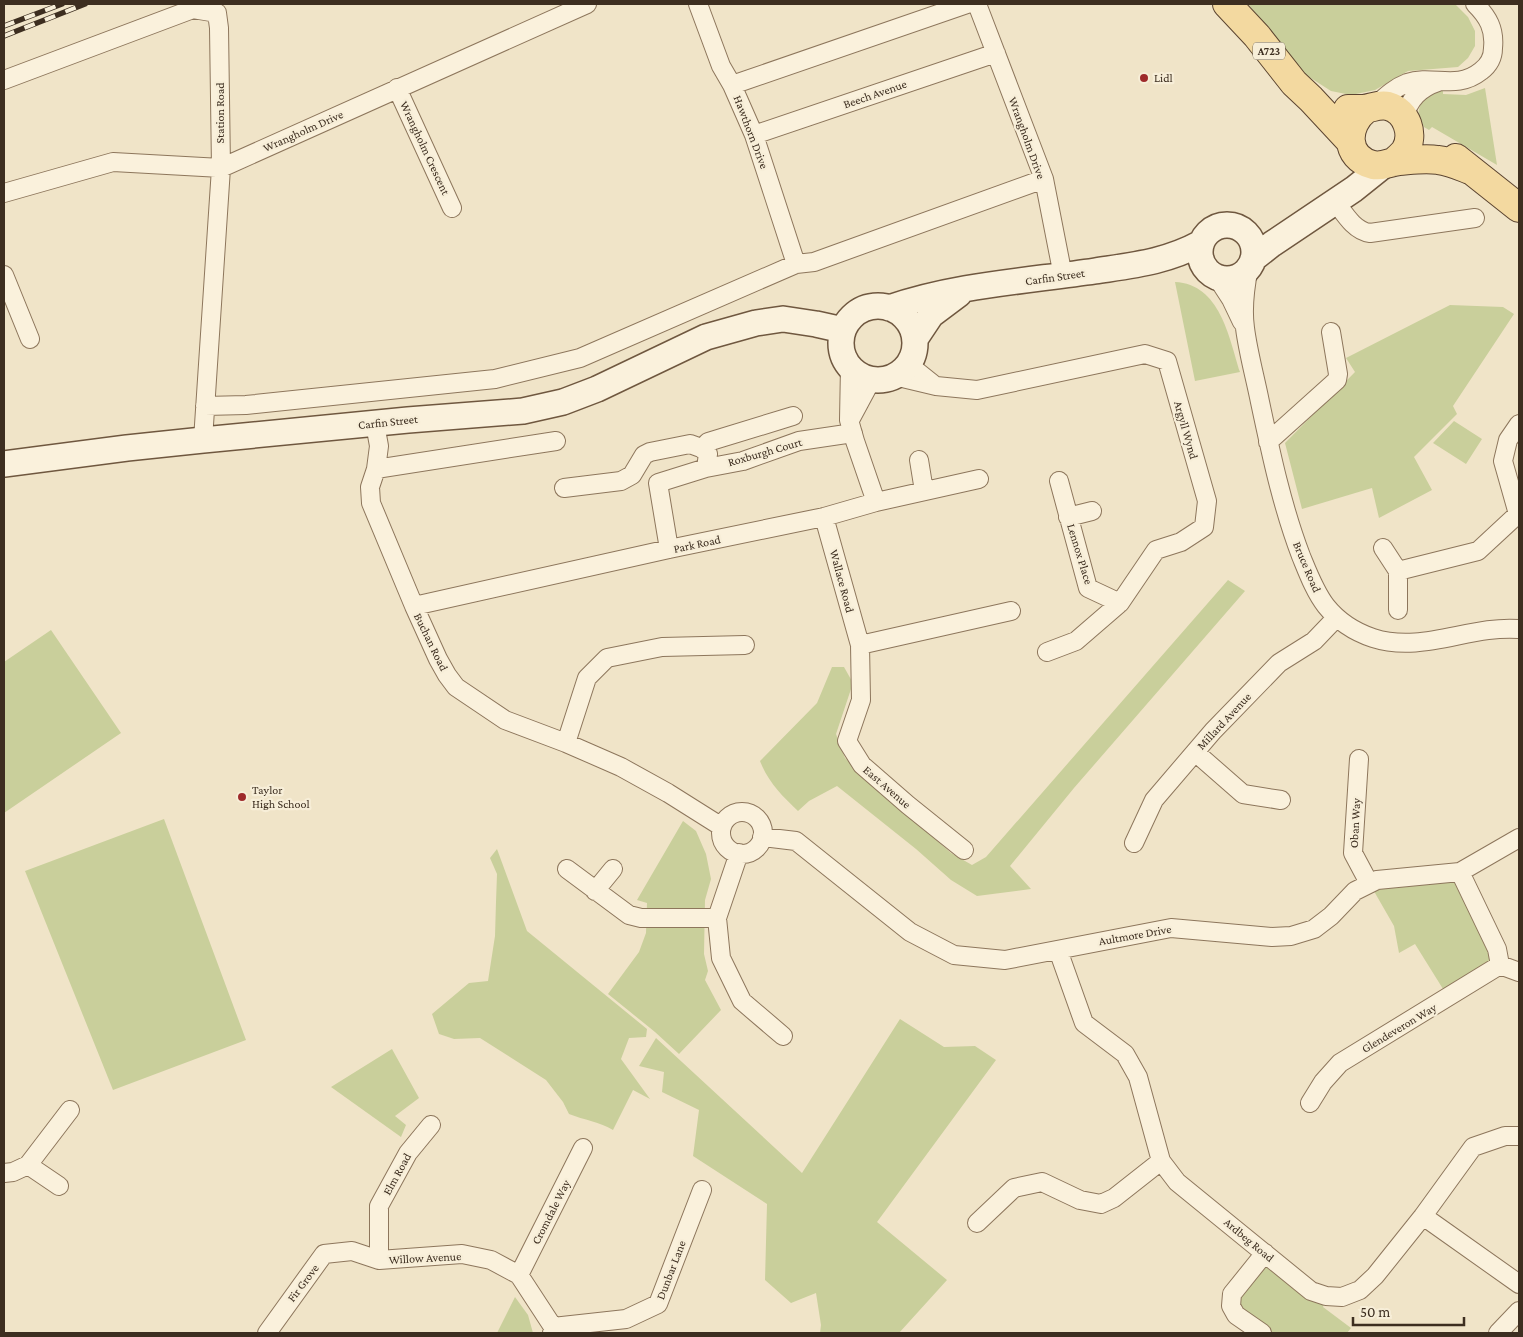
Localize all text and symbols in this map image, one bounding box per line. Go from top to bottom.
road number: A723 [1253,42,1285,59]
place label: Lidl [1154,71,1173,85]
marker: Lidl [1138,72,1150,84]
street label: Beech Avenue [841,77,909,111]
street label: Station Road [213,82,227,144]
street label: Hawthorn Drive [731,93,771,171]
street label: Wrangholm Drive [1006,95,1048,181]
street label: Wrangholm Crescent [397,99,453,198]
street label: Wrangholm Drive [261,107,345,155]
street label: Carfin Street [1024,266,1087,288]
street label: Argyll Wynd [1171,399,1201,461]
street label: Carfin Street [357,412,420,432]
street label: Roxburgh Court [726,434,805,469]
street label: Lennox Place [1064,522,1096,586]
street label: Park Road [672,532,723,556]
street label: Bruce Road [1290,539,1324,595]
street label: Wallace Road [827,548,857,615]
street label: Buchan Road [411,611,451,674]
street label: Millard Avenue [1194,690,1254,752]
street label: East Avenue [860,763,914,811]
place label: Taylor High School [252,783,310,811]
marker: Taylor High School [236,791,248,803]
street label: Oban Way [1347,797,1363,848]
street label: Aultmore Drive [1098,922,1172,948]
street label: Glendeveron Way [1359,1000,1439,1056]
street label: Elm Road [380,1150,415,1197]
street label: Cromdale Way [529,1177,574,1247]
street label: Ardbeg Road [1221,1215,1277,1265]
street label: Dunbar Lane [653,1238,689,1302]
street label: Willow Avenue [388,1249,462,1267]
street label: Fir Grove [284,1261,322,1305]
scale bar [1353,1294,1464,1326]
text: 50 m [1360,1304,1390,1320]

